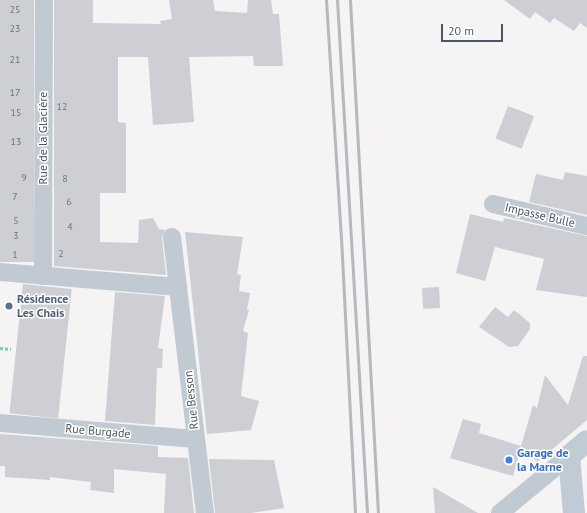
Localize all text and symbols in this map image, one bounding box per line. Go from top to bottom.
house number: 25 [10,4,20,16]
scale bar [443,16,505,42]
house number: 23 [10,23,20,35]
text: 20 m [448,23,474,38]
house number: 21 [10,54,20,66]
house number: 17 [10,87,20,99]
street label: Rue de la Glacière [36,92,50,184]
house number: 12 [57,101,67,113]
house number: 15 [11,107,21,119]
house number: 13 [11,136,21,148]
house number: 9 [21,172,27,184]
house number: 8 [62,173,68,185]
house number: 7 [12,191,18,203]
house number: 6 [66,196,72,208]
street label: Impasse Bulle [503,200,577,230]
house number: 5 [13,215,19,227]
house number: 4 [67,221,73,233]
house number: 3 [13,230,19,242]
house number: 2 [58,248,64,260]
house number: 1 [12,249,18,261]
place label: Résidence Les Chais [17,292,68,320]
marker: Résidence Les Chais [4,301,14,311]
street label: Rue Besson [181,370,201,430]
street label: Rue Burgade [65,421,131,441]
place label: Garage de la Marne [517,446,569,474]
marker: Garage de la Marne [504,455,514,465]

